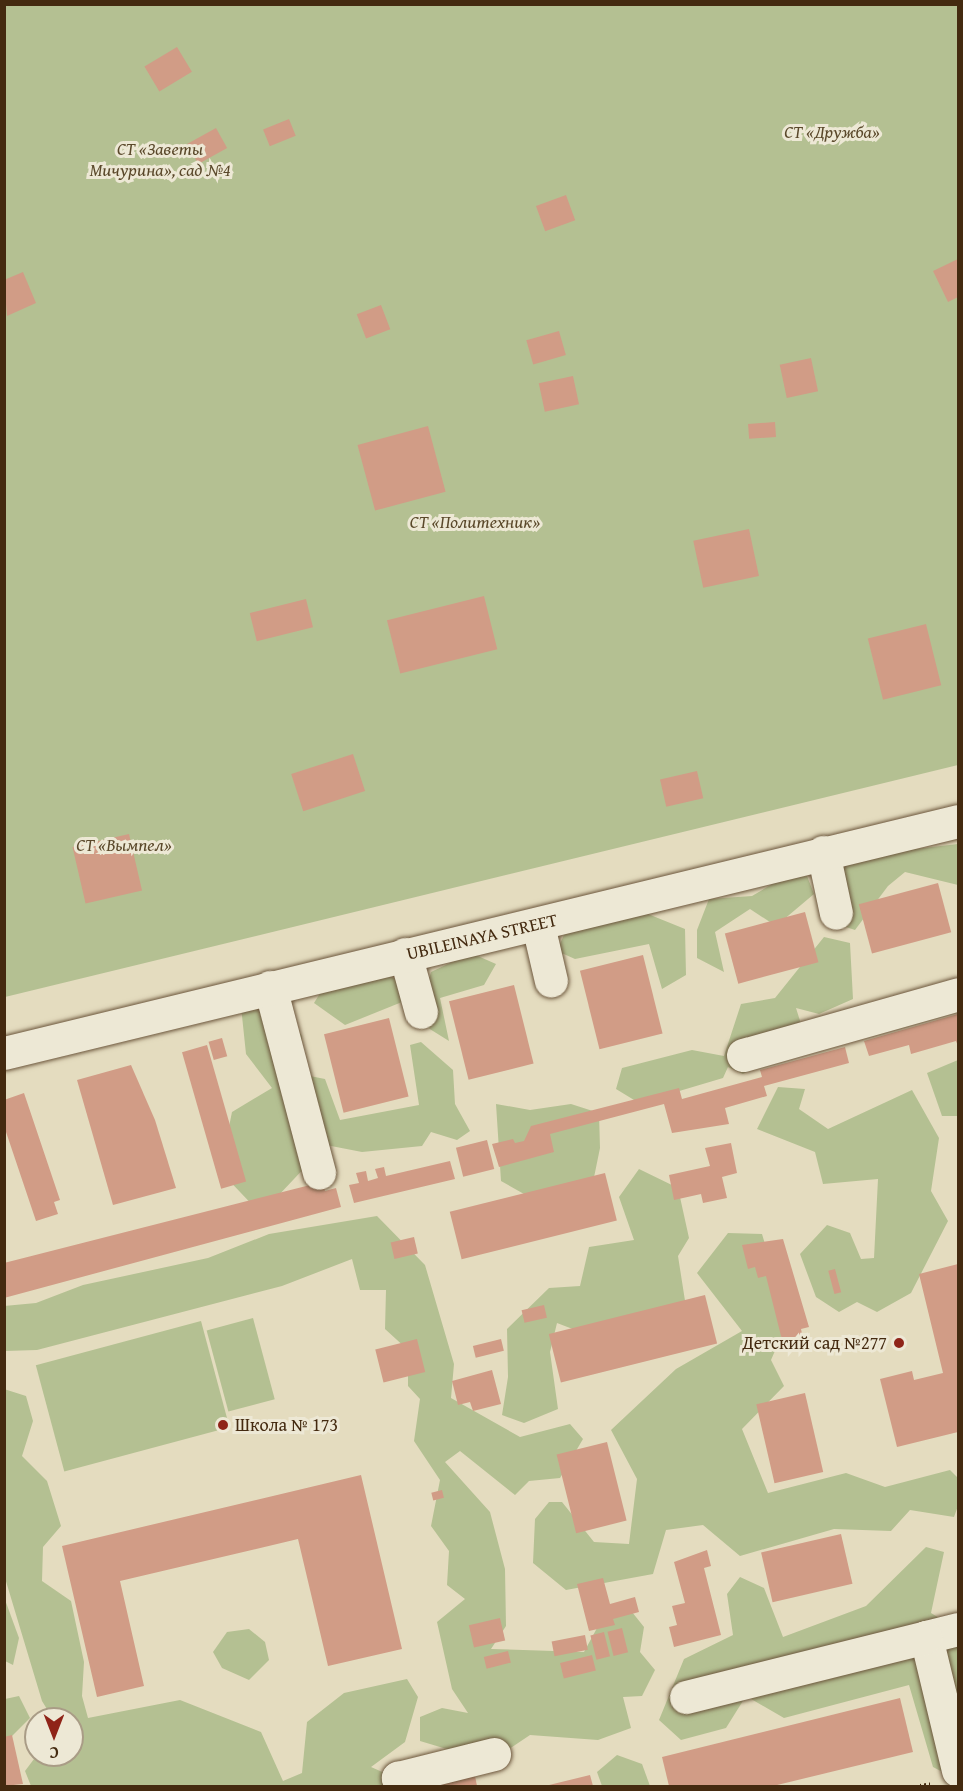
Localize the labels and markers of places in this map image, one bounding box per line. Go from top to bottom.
place label: Детский сад №277 [742,1332,887,1354]
marker: Детский сад №277 [892,1336,906,1350]
place label: Школа № 173 [235,1414,338,1436]
marker: Школа № 173 [216,1418,230,1432]

